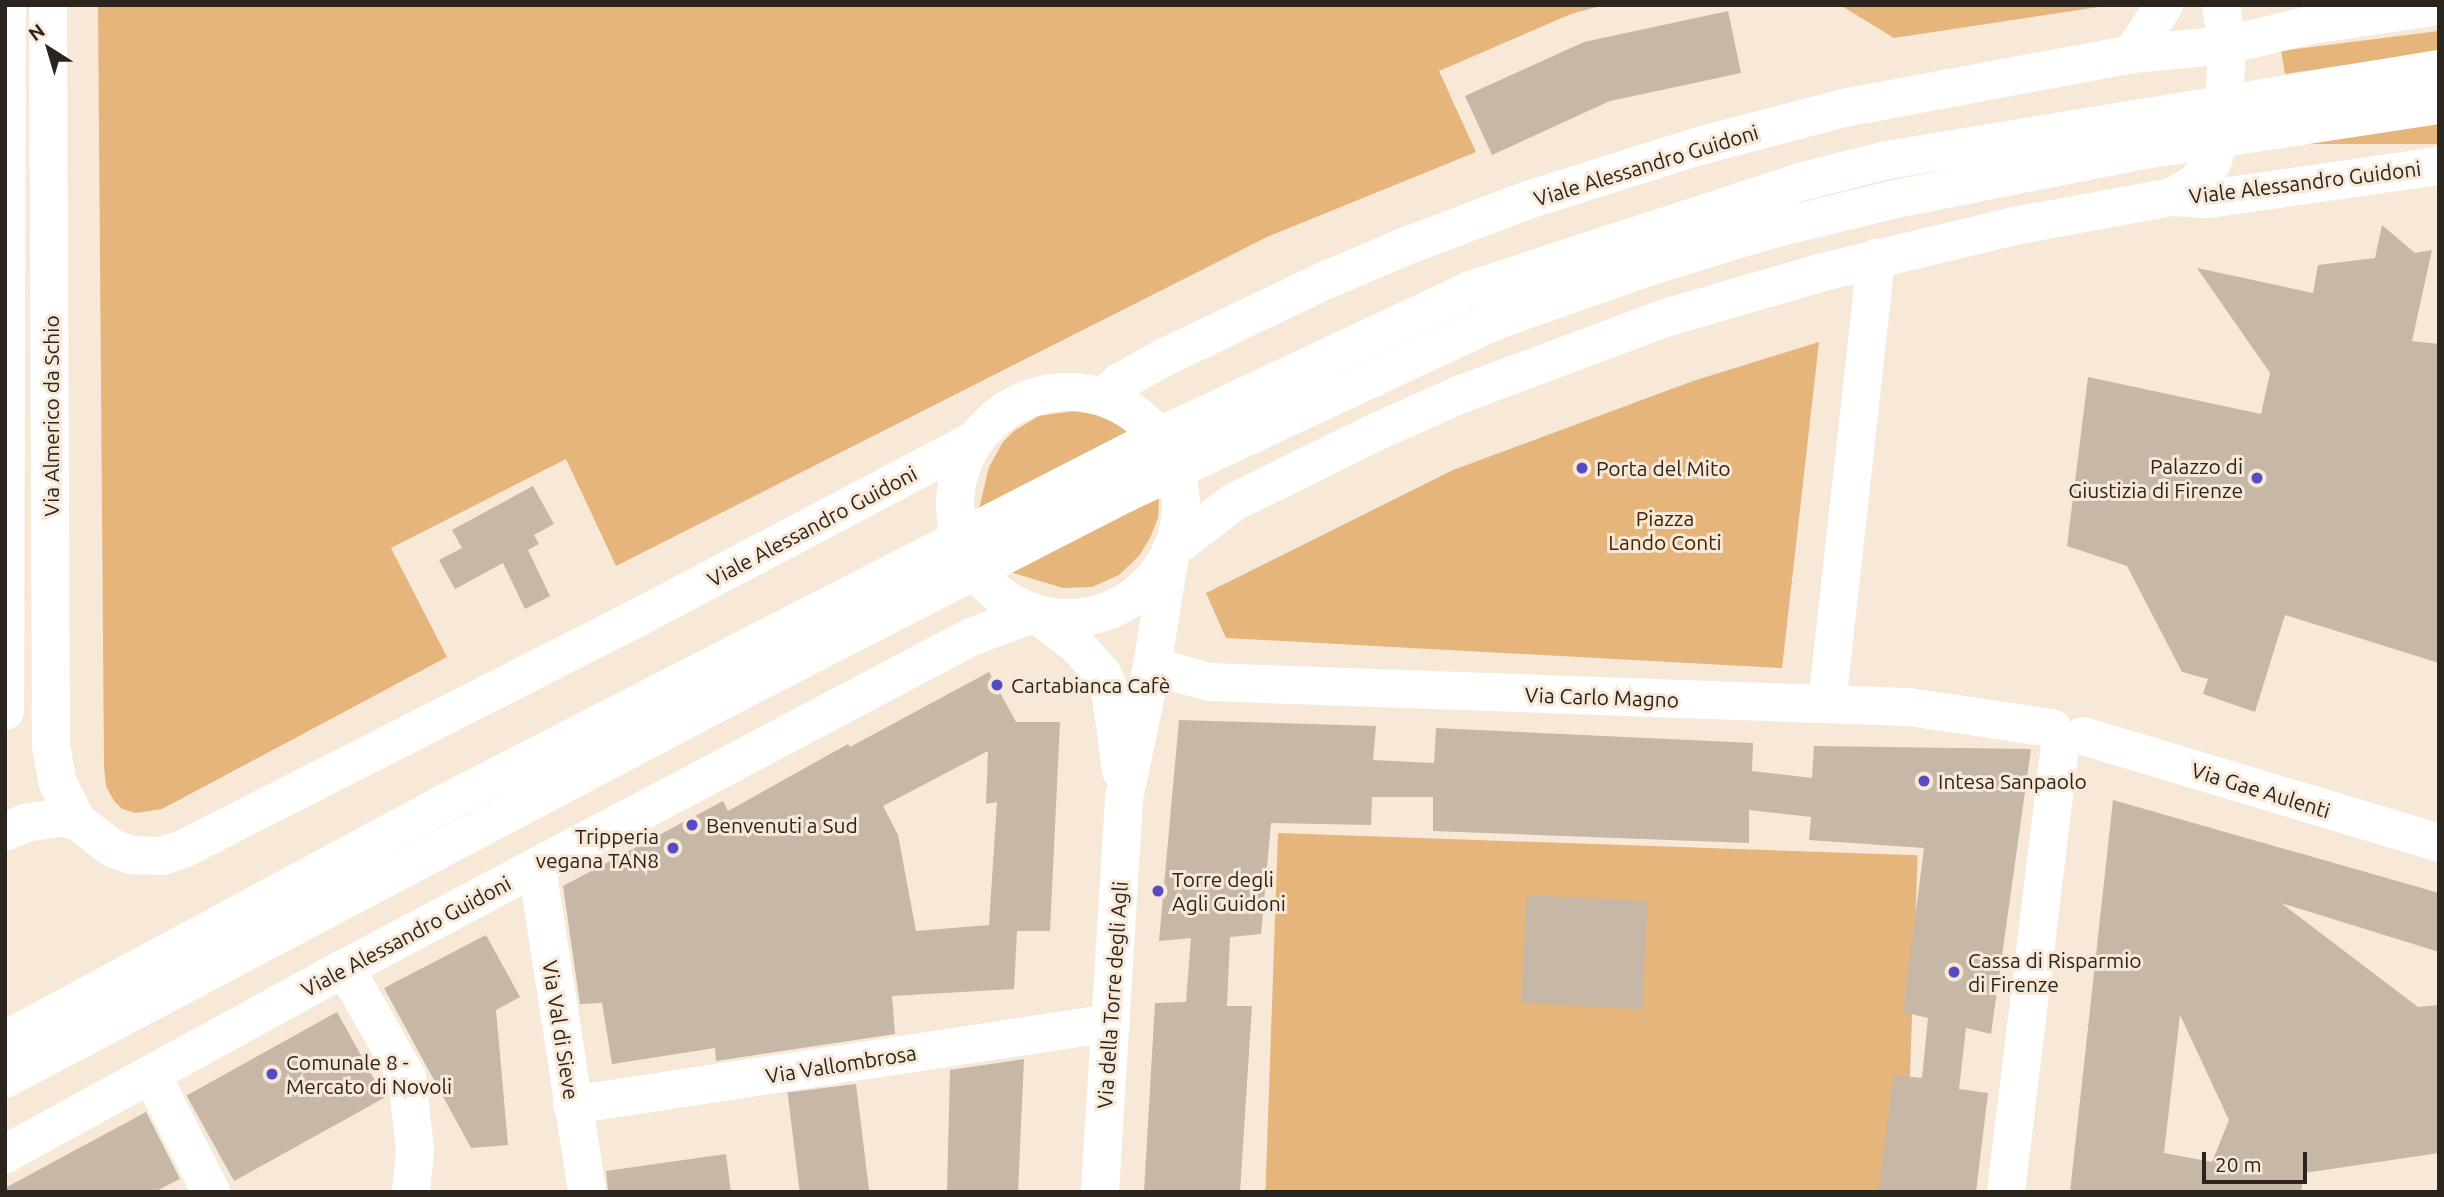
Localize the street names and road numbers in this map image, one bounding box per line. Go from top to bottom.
street label: Viale Alessandro Guidoni [1531,119,1761,211]
street label: Viale Alessandro Guidoni [2188,155,2422,209]
street label: Via Almerico da Schio [38,315,64,517]
street label: Viale Alessandro Guidoni [703,460,921,592]
street label: Via Carlo Magno [1524,682,1680,712]
street label: Via Gae Aulenti [2189,757,2333,823]
street label: Viale Alessandro Guidoni [297,870,515,1002]
street label: Via della Torre degli Agli [1091,880,1133,1110]
street label: Via Val di Sieve [538,959,584,1101]
street label: Via Vallombrosa [764,1040,918,1088]

